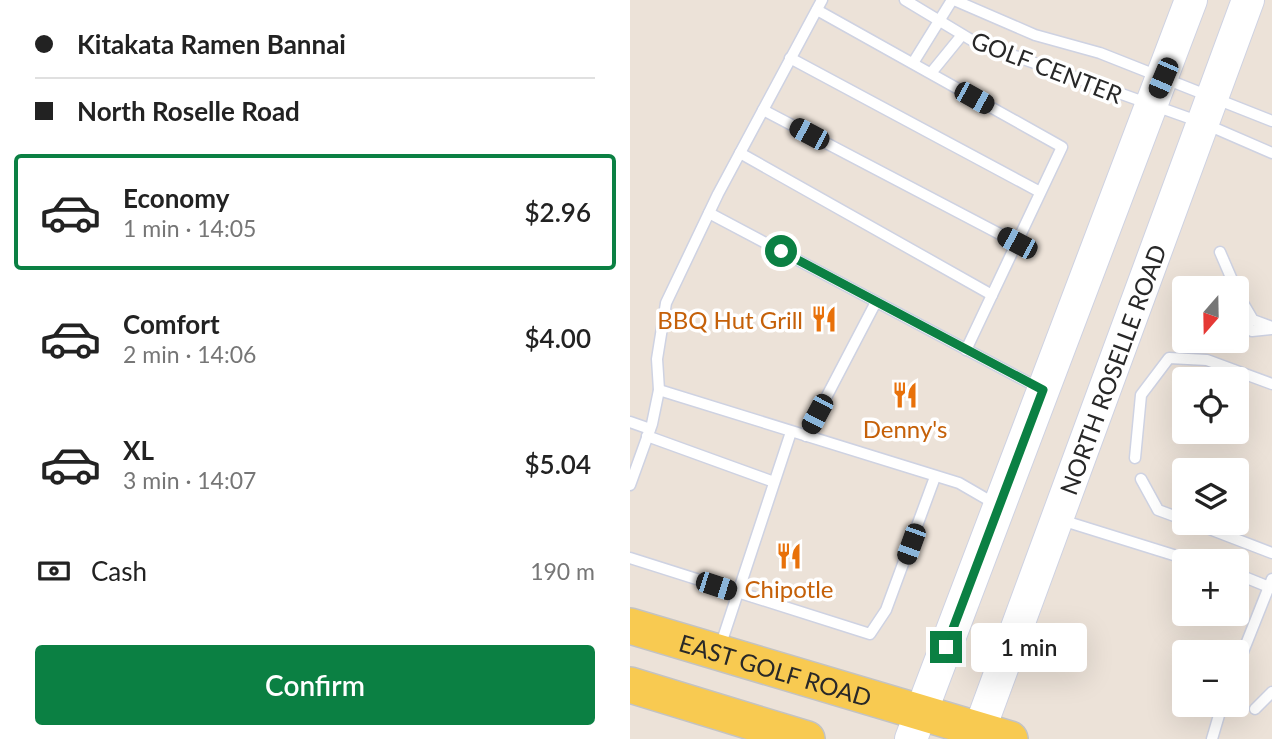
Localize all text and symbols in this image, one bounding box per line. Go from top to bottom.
street label: GOLF CENTER [967,25,1127,109]
text: Kitakata Ramen Bannai [77,28,346,60]
car [1146,55,1181,101]
car [951,79,998,117]
text: North Roselle Road [77,95,300,127]
car [786,115,833,153]
icon: car [39,181,102,244]
text: Economy [123,182,229,214]
text: $2.96 [525,196,591,228]
text: 1 min · 14:05 [123,214,256,242]
car [994,224,1041,262]
route start [765,235,797,267]
street label: NORTH ROSELLE ROAD [1053,240,1171,498]
north arrow [1172,276,1250,354]
map controls [1172,276,1249,717]
restaurant icon: BBQ Hut Grill [809,304,839,334]
place label: BBQ Hut Grill [657,305,803,334]
icon: car [39,307,102,370]
text: Comfort [123,308,220,340]
text: $4.00 [525,322,591,354]
text: 2 min · 14:06 [123,340,256,368]
button: locate [1172,367,1249,444]
restaurant icon: Denny's [890,380,920,410]
car [798,391,837,437]
place label: Denny's [863,414,947,443]
icon: car [39,433,102,496]
text: XL [123,434,154,466]
text: $5.04 [525,448,591,480]
button: layers [1172,458,1249,535]
text: 3 min · 14:07 [123,466,256,494]
car [894,521,929,567]
restaurant icon: Chipotle [774,541,804,571]
button: + [1172,549,1249,626]
icon: cash [35,552,73,590]
text: Cash [91,555,147,587]
text: 190 m [530,557,595,585]
car [693,570,740,602]
place label: Chipotle [745,574,833,603]
callout: 1 min [970,622,1086,672]
street label: EAST GOLF ROAD [676,627,875,712]
route end [930,631,962,663]
text: 1 min [1001,633,1057,661]
button: − [1172,640,1249,717]
button: Confirm [35,645,595,725]

